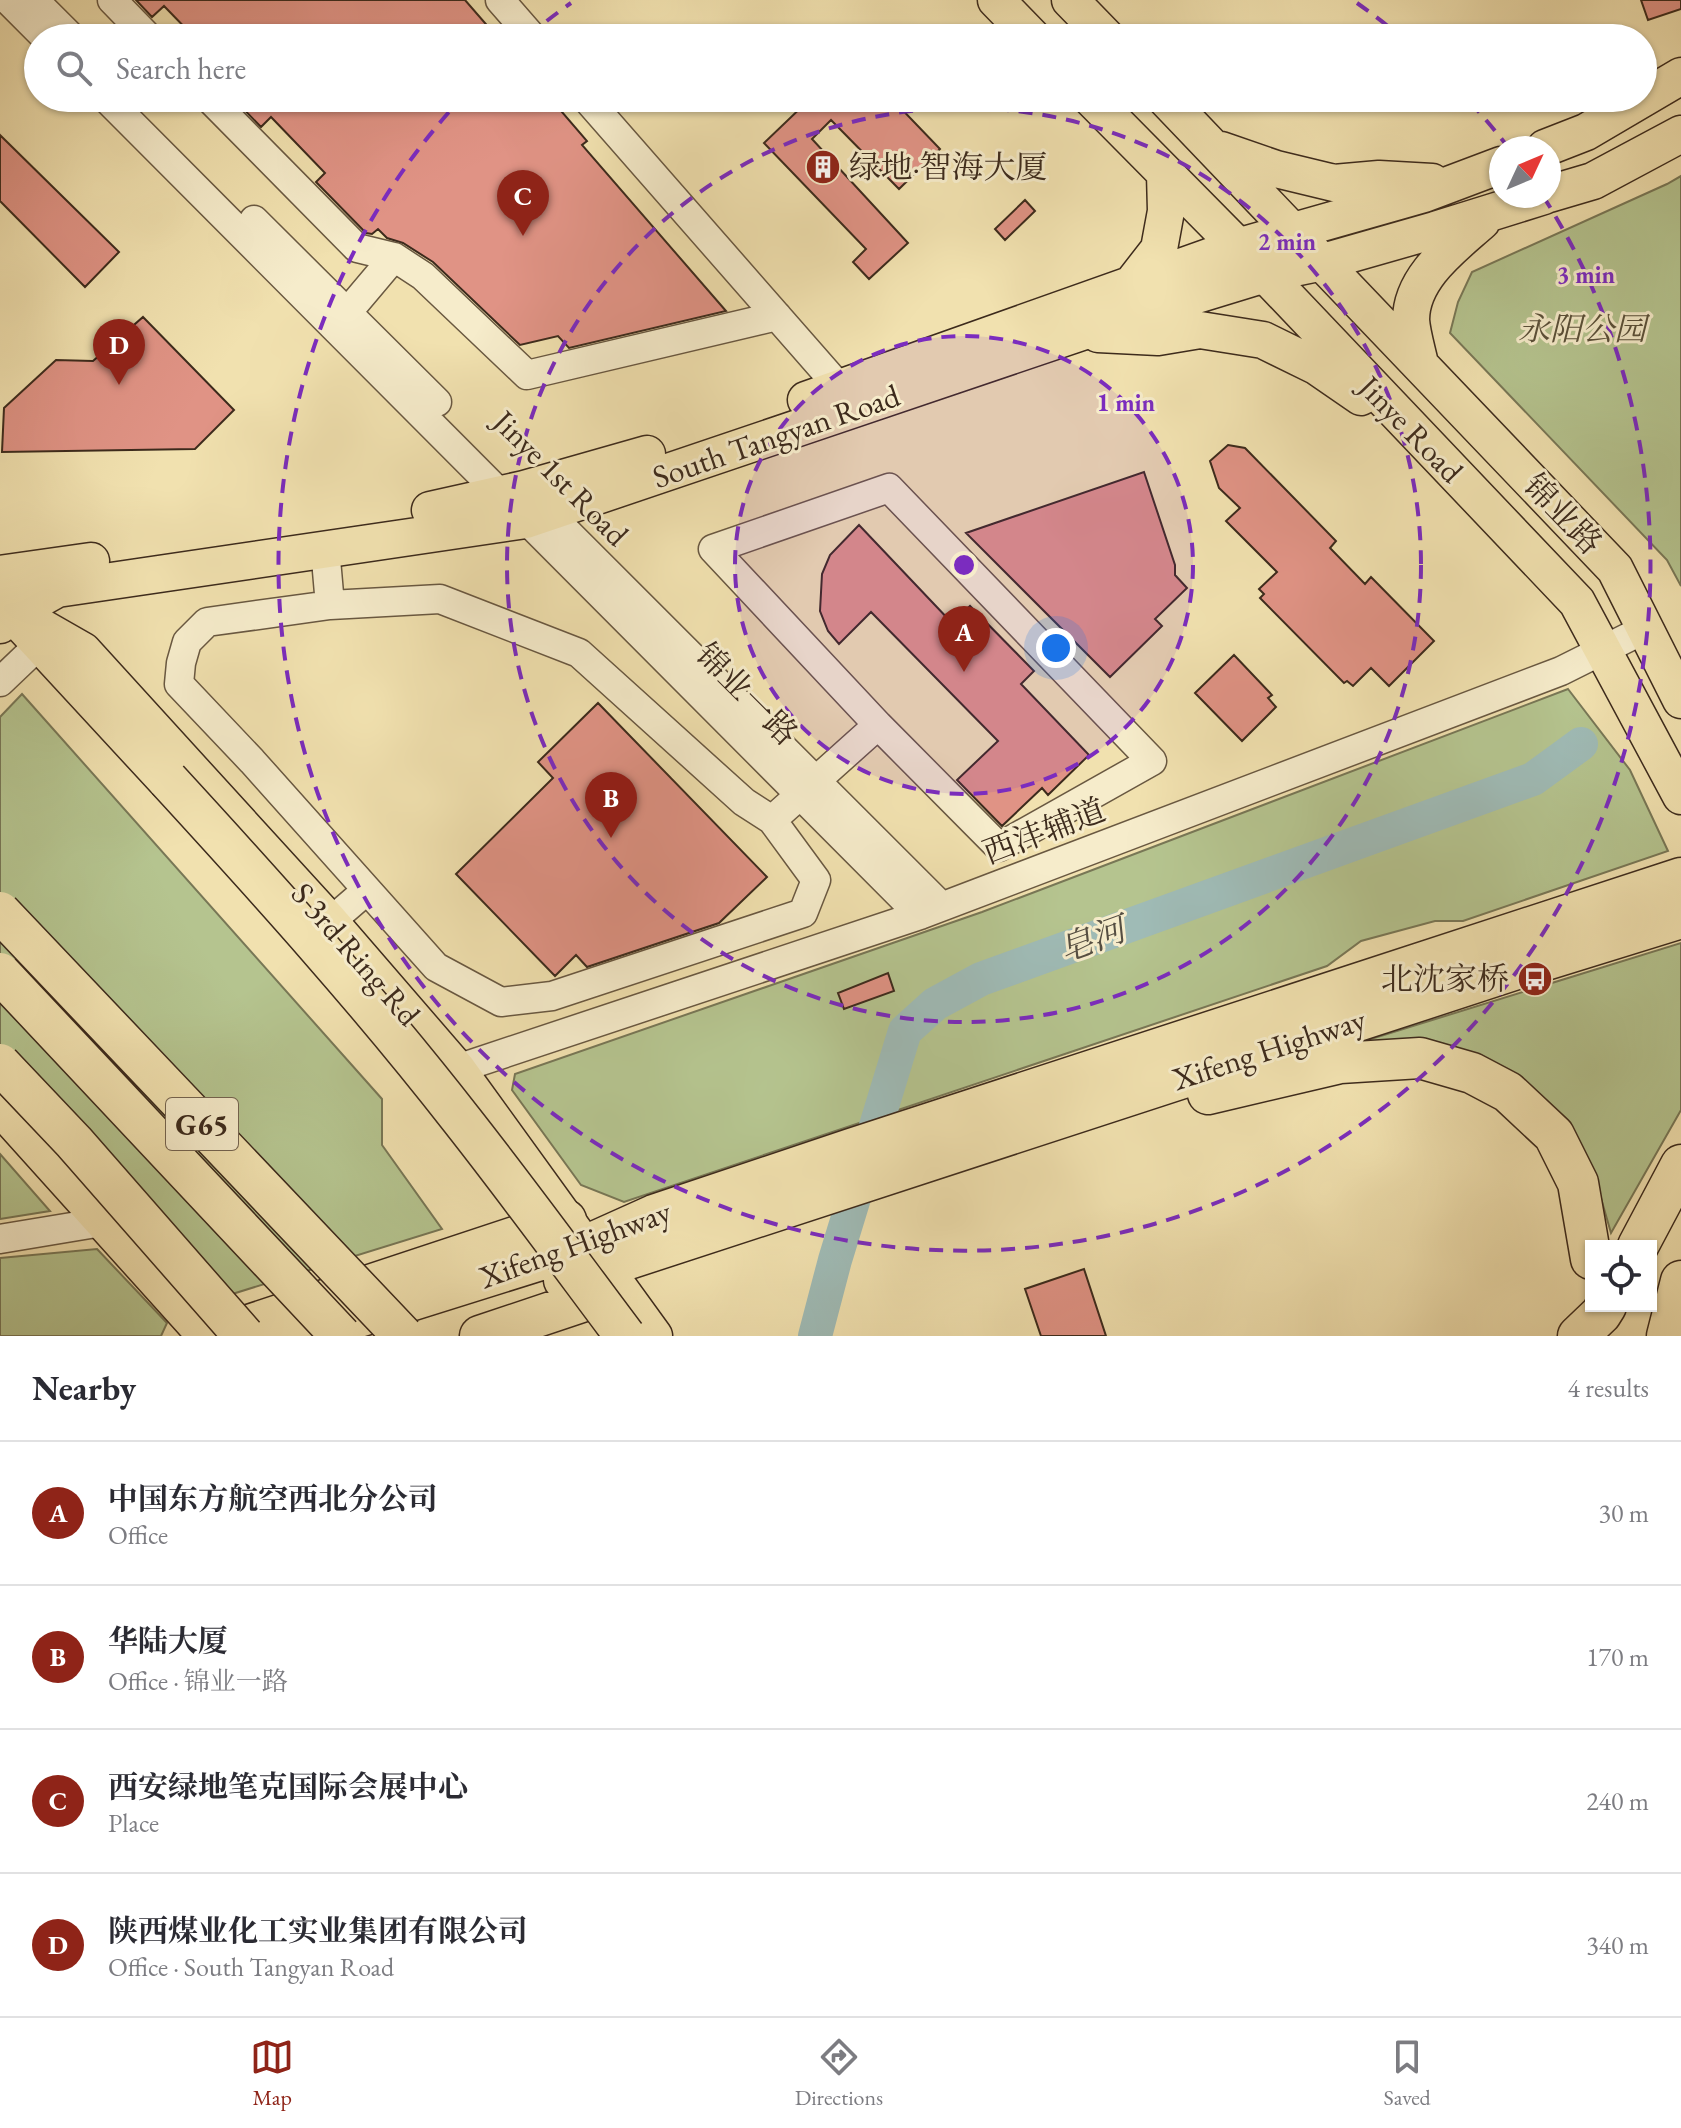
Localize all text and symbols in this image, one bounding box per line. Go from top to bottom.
search box [24,24,1657,112]
icon: search [52,46,96,90]
text: Search here [116,49,246,88]
north arrow [1489,136,1561,208]
place label: 绿地·智海大厦 [849,146,1047,188]
building icon: 绿地·智海大厦 [804,148,842,186]
pin: C [497,170,549,236]
text: 2 min [1258,226,1317,257]
text: 3 min [1557,259,1616,290]
park label: 永阳公园 [1518,308,1651,350]
pin: D [93,319,145,385]
street label: Jinye Road [1347,364,1473,492]
street label: South Tangyan Road [647,374,906,498]
text: 1 min [1097,387,1156,418]
street label: Jinye 1st Road [482,399,638,555]
street label: 锦业路 [1515,465,1611,563]
centre of rings [950,551,978,579]
pin: A [938,606,990,672]
your location [1036,628,1076,668]
street label: 锦业一路 [687,634,807,754]
pin: B [585,772,637,838]
street label: 西沣辅道 [977,788,1111,874]
street label: S 3rd Ring Rd [282,874,430,1035]
water label: 皂河 [1053,905,1137,971]
place label: 北沈家桥 [1381,958,1509,1000]
bus stop icon: 北沈家桥 [1516,960,1554,998]
street label: Xifeng Highway [1166,998,1372,1100]
road number: G65 [166,1098,238,1150]
street label: Xifeng Highway [473,1190,677,1298]
map controls [1585,1240,1657,1312]
button: locate [1585,1240,1657,1312]
text: Nearby [32,1366,136,1410]
text: 4 results [1568,1371,1649,1405]
text: 中国东方航空西北分公司 [108,1479,438,1518]
text: A [49,1496,67,1530]
text: 30 m [1599,1496,1649,1530]
text: Office [108,1518,168,1552]
text: 华陆大厦 [108,1621,228,1660]
text: B [50,1640,66,1674]
text: 170 m [1586,1640,1649,1674]
text: Office · 锦业一路 [108,1664,288,1698]
text: 西安绿地笔克国际会展中心 [108,1767,468,1806]
text: C [49,1784,67,1818]
text: 240 m [1586,1784,1649,1818]
text: Place [108,1806,159,1840]
text: 陕西煤业化工实业集团有限公司 [108,1911,528,1950]
text: D [48,1928,68,1962]
text: 340 m [1586,1928,1649,1962]
text: Office · South Tangyan Road [108,1950,394,1984]
tab: Map [250,2035,294,2112]
tab: Directions [795,2035,883,2112]
tab: Saved [1384,2035,1431,2112]

